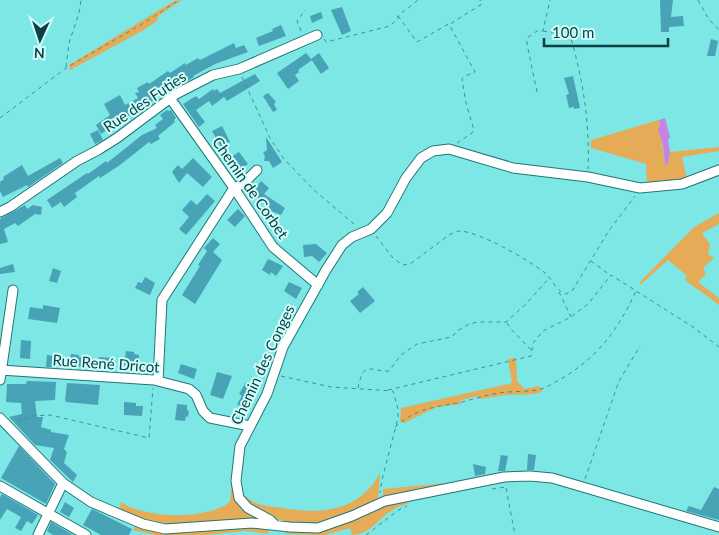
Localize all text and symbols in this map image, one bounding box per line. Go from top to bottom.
north arrow [15,15,65,65]
scale bar [544,15,668,47]
text: 100 m [552,23,594,41]
text: N [33,45,45,62]
street label: Rue des Futies [100,67,189,135]
street label: Chemin de Corbet [209,133,293,242]
street label: Chemin des Conges [226,302,298,427]
street label: Rue René Dricot [52,350,161,376]

